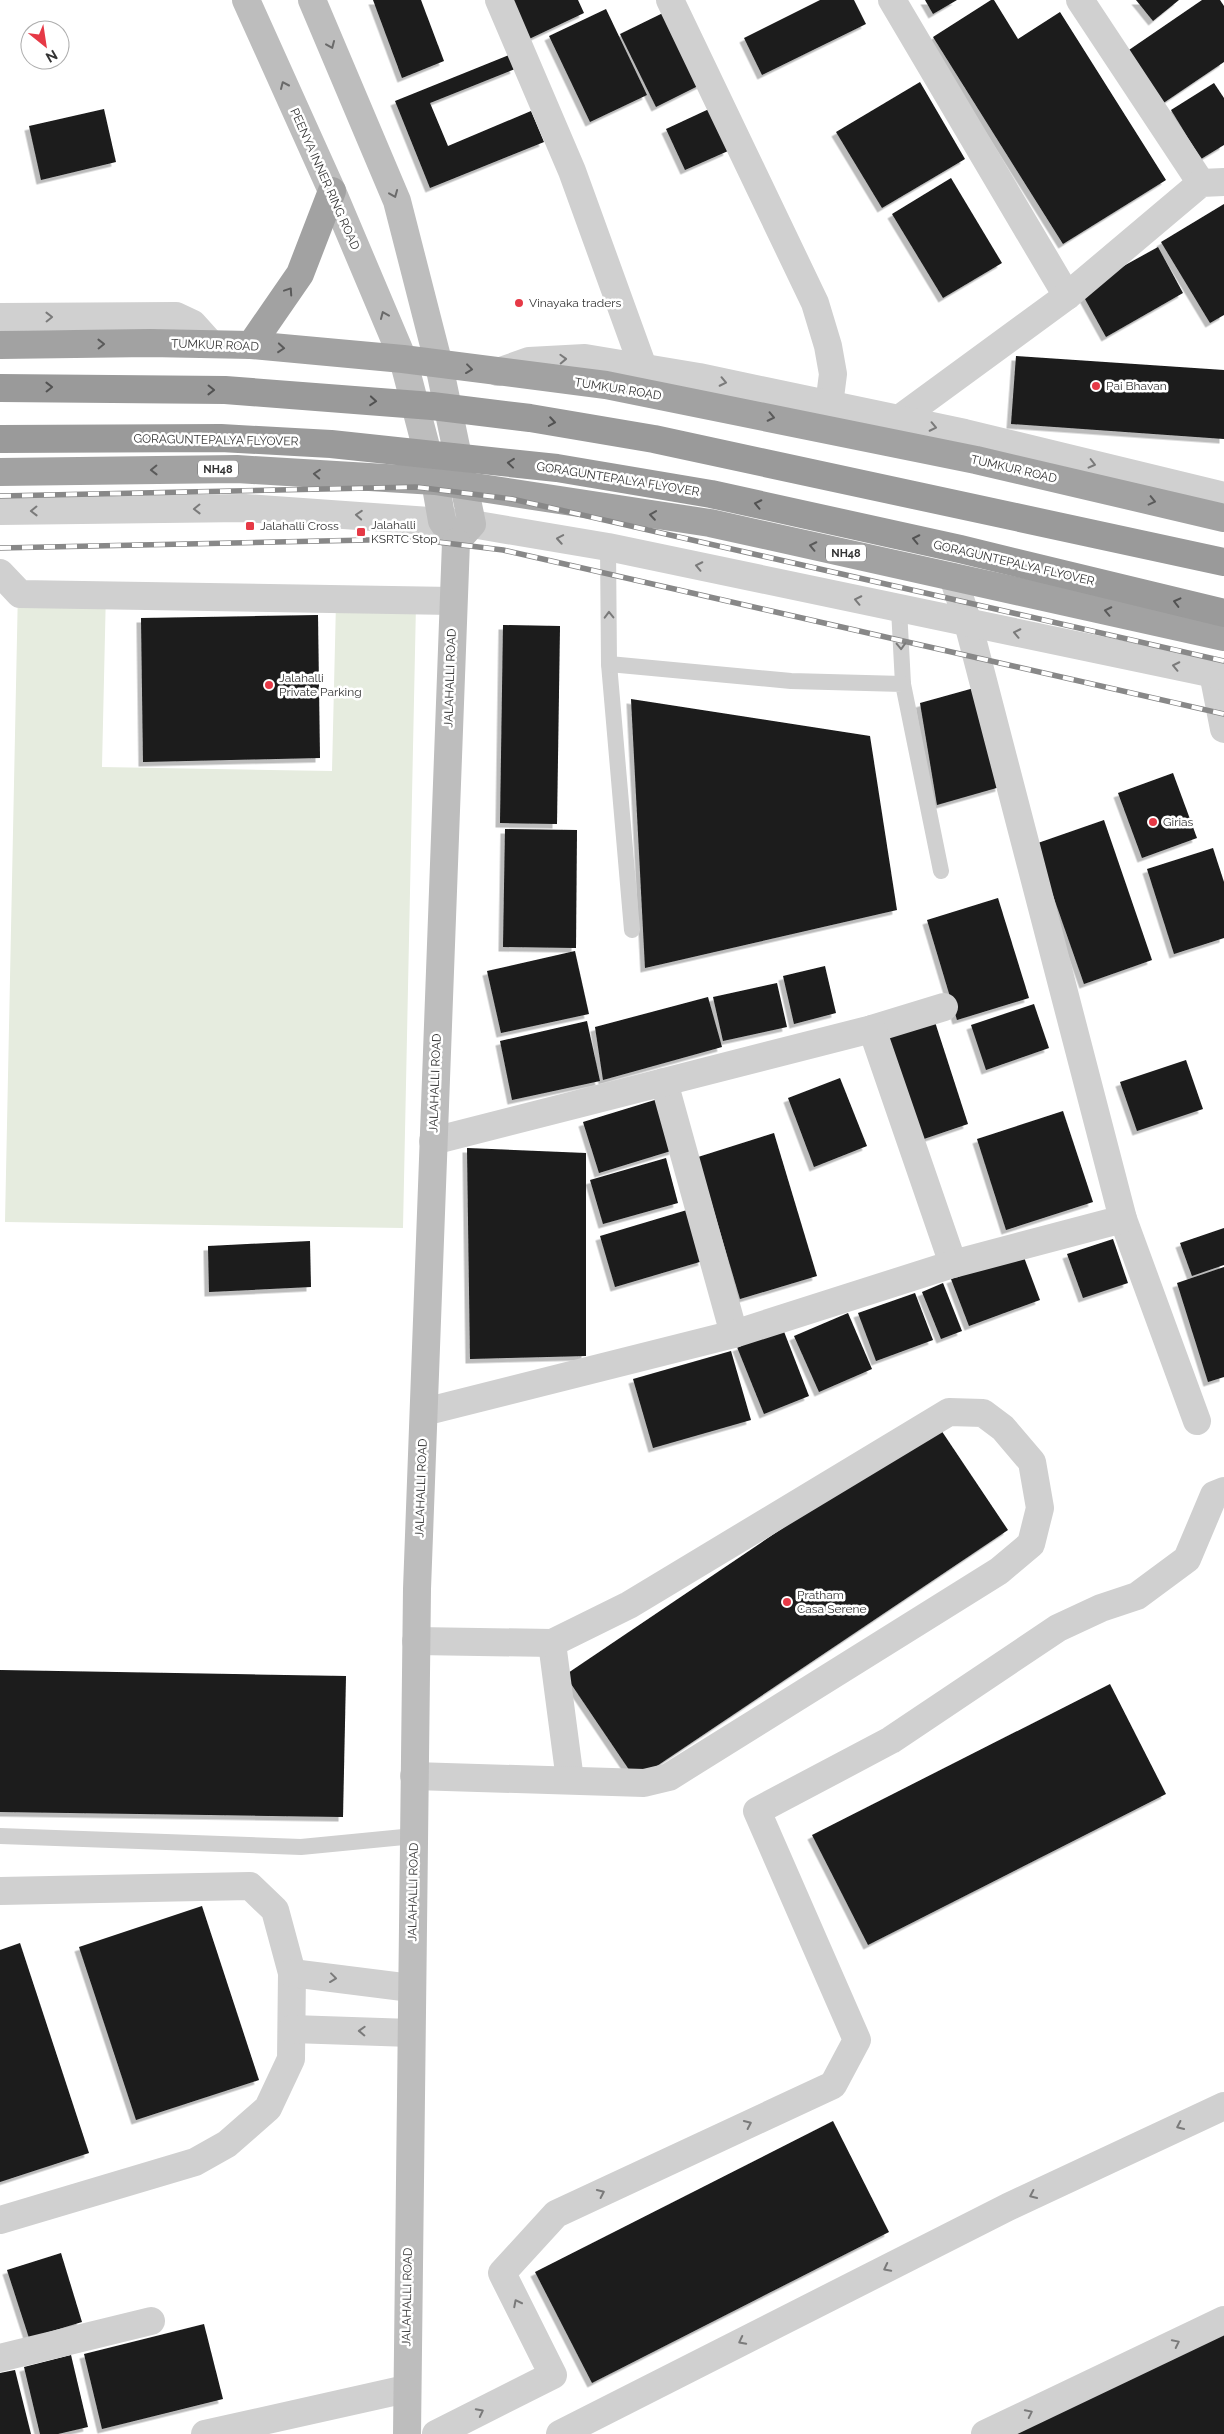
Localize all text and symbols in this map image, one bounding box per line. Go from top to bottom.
north arrow [20,20,70,70]
one-way arrow [324,40,335,49]
text: N [43,47,60,66]
one-way arrow [280,81,291,90]
street label: PEENYA INNER RING ROAD [287,106,363,252]
one-way arrow [388,189,399,198]
one-way arrow [283,287,292,296]
place label: Vinayaka traders [529,296,621,310]
marker: Vinayaka traders [513,297,525,309]
one-way arrow [379,311,390,320]
one-way arrow [45,312,53,322]
street label: TUMKUR ROAD [171,336,260,354]
one-way arrow [98,339,105,349]
one-way arrow [277,342,285,353]
one-way arrow [559,353,567,364]
one-way arrow [465,363,473,374]
street label: TUMKUR ROAD [574,375,663,403]
one-way arrow [719,376,728,387]
place label: Pai Bhavan [1106,379,1167,393]
marker: Pai Bhavan [1090,380,1102,392]
one-way arrow [45,382,53,393]
one-way arrow [208,385,215,395]
one-way arrow [370,395,378,406]
one-way arrow [766,411,775,422]
one-way arrow [548,416,556,427]
one-way arrow [929,421,938,431]
street label: GORAGUNTEPALYA FLYOVER [133,432,299,448]
street label: TUMKUR ROAD [970,452,1059,486]
one-way arrow [507,458,515,469]
one-way arrow [1087,458,1096,469]
street label: GORAGUNTEPALYA FLYOVER [535,459,701,499]
road number: NH48 [198,460,238,478]
one-way arrow [150,465,158,475]
one-way arrow [312,468,320,479]
one-way arrow [1147,495,1156,506]
one-way arrow [753,500,762,510]
one-way arrow [192,504,200,514]
one-way arrow [30,506,38,516]
one-way arrow [355,510,363,521]
one-way arrow [649,510,657,521]
place label: Jalahalli KSRTC Stop [371,518,438,546]
place label: Jalahalli Cross [260,519,339,533]
marker: Jalahalli Cross [244,520,256,532]
marker: Jalahalli KSRTC Stop [355,526,367,538]
one-way arrow [556,535,564,545]
one-way arrow [912,535,921,545]
street label: GORAGUNTEPALYA FLYOVER [932,538,1096,588]
one-way arrow [808,541,817,552]
road number: NH48 [826,544,866,562]
one-way arrow [695,562,703,572]
one-way arrow [854,595,862,606]
one-way arrow [1173,597,1181,607]
one-way arrow [1104,606,1112,617]
one-way arrow [604,611,614,618]
street label: JALAHALLI ROAD [441,628,459,728]
one-way arrow [1013,628,1022,639]
one-way arrow [896,642,906,650]
one-way arrow [1172,661,1181,672]
place label: Jalahalli Private Parking [279,671,362,699]
marker: Jalahalli Private Parking [263,679,275,691]
place label: Girias [1163,815,1194,829]
marker: Girias [1147,816,1159,828]
street label: JALAHALLI ROAD [426,1033,444,1133]
street label: JALAHALLI ROAD [412,1438,430,1538]
place label: Pratham Casa Serene [797,1588,867,1616]
marker: Pratham Casa Serene [781,1596,793,1608]
street label: JALAHALLI ROAD [405,1842,421,1942]
one-way arrow [329,1972,337,1983]
one-way arrow [358,2026,366,2037]
one-way arrow [743,2120,752,2130]
one-way arrow [1176,2120,1185,2131]
one-way arrow [595,2189,604,2199]
one-way arrow [1029,2189,1038,2200]
street label: JALAHALLI ROAD [399,2247,415,2347]
one-way arrow [884,2262,893,2272]
one-way arrow [513,2299,523,2308]
one-way arrow [739,2335,748,2345]
one-way arrow [1171,2339,1180,2349]
one-way arrow [475,2408,484,2418]
one-way arrow [1024,2409,1033,2419]

